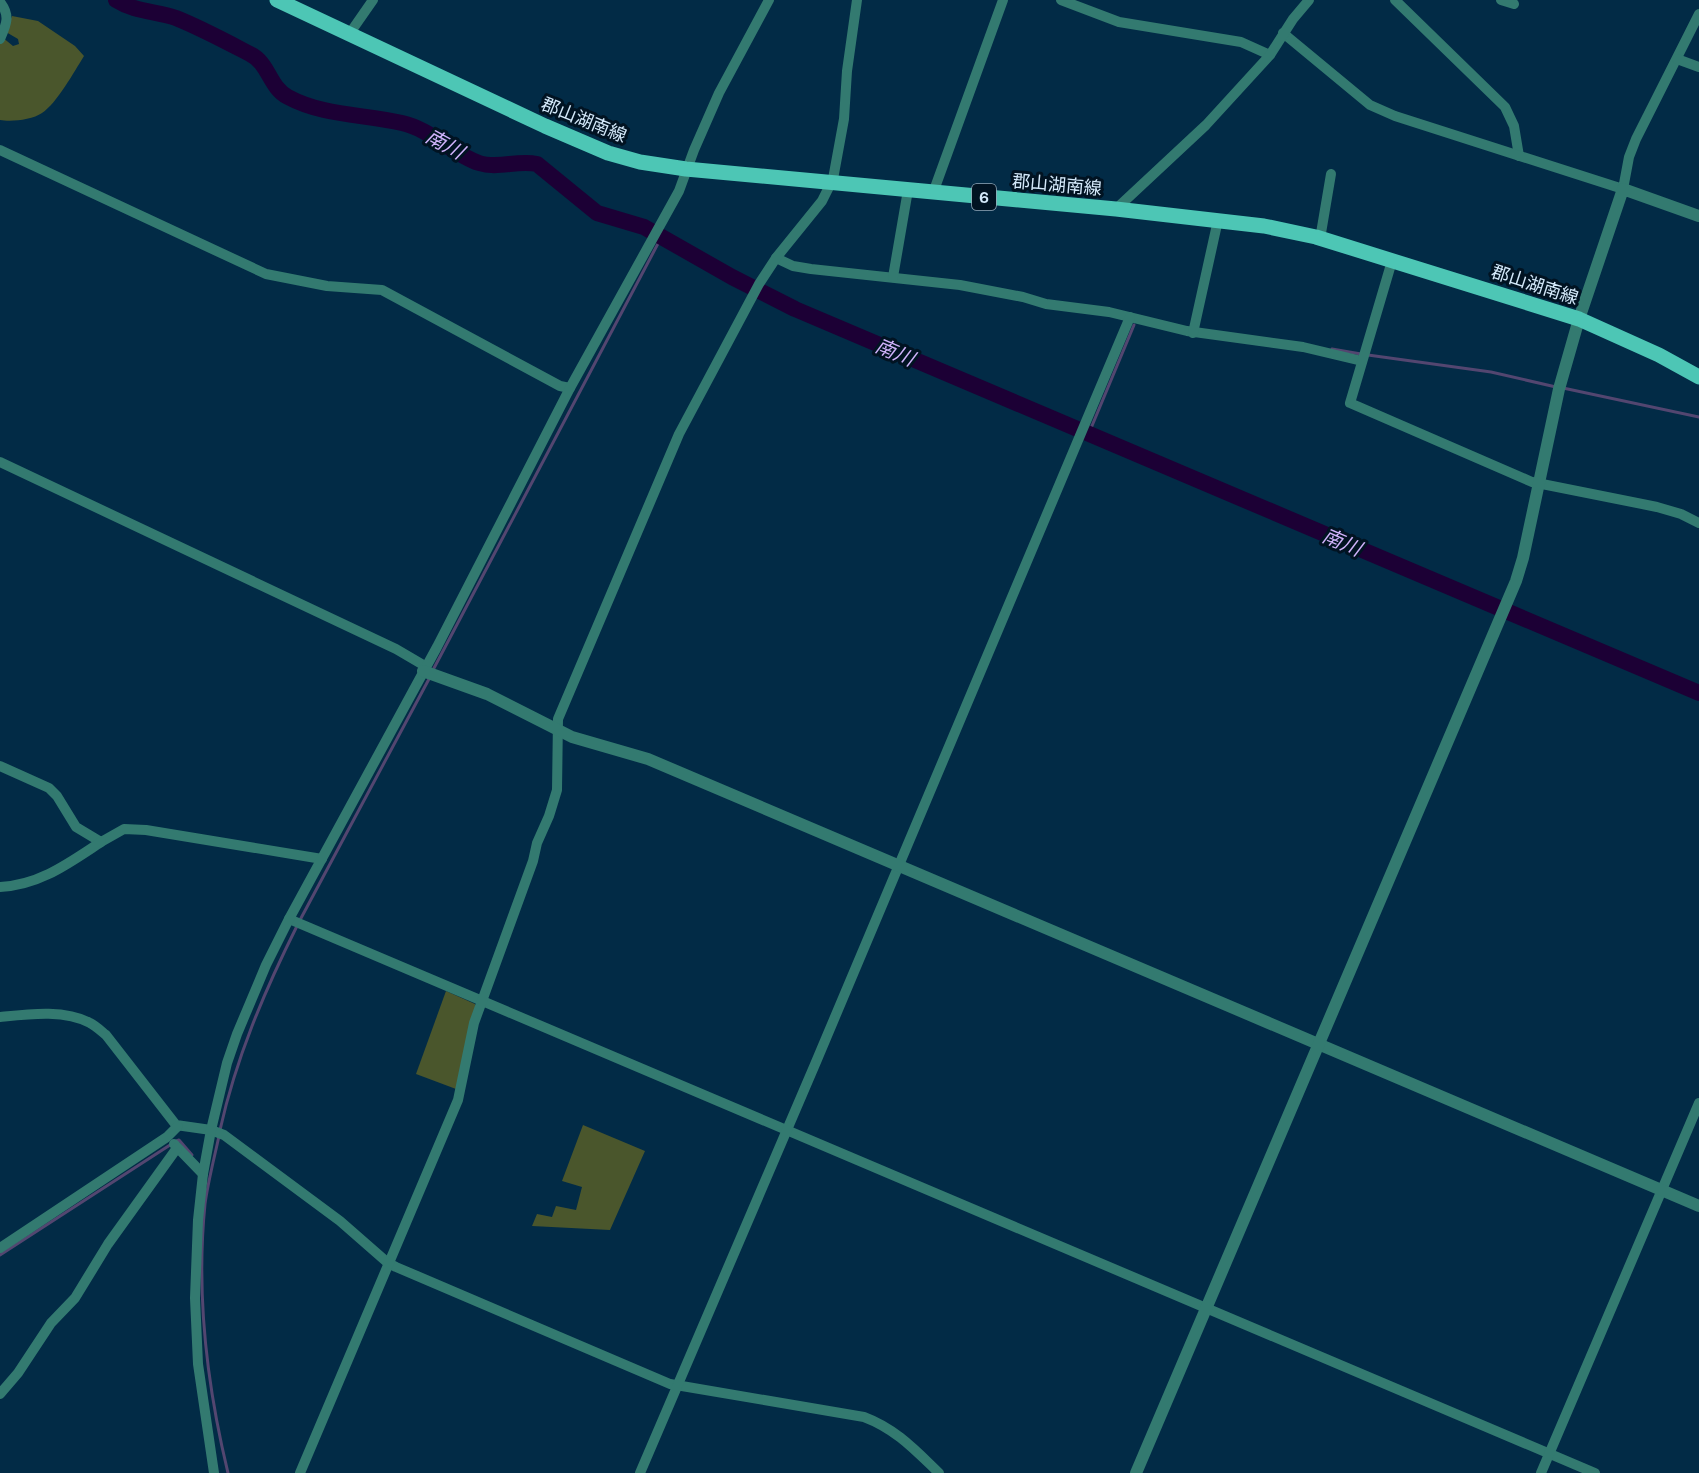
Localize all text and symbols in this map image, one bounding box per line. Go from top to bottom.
street label: 郡山湖南線 [538,92,630,148]
water label: 南川 [421,123,471,166]
street label: 郡山湖南線 [1011,169,1103,201]
road number: 6 [972,184,996,210]
street label: 郡山湖南線 [1488,260,1582,310]
water label: 南川 [872,332,920,373]
water label: 南川 [1319,522,1367,563]

